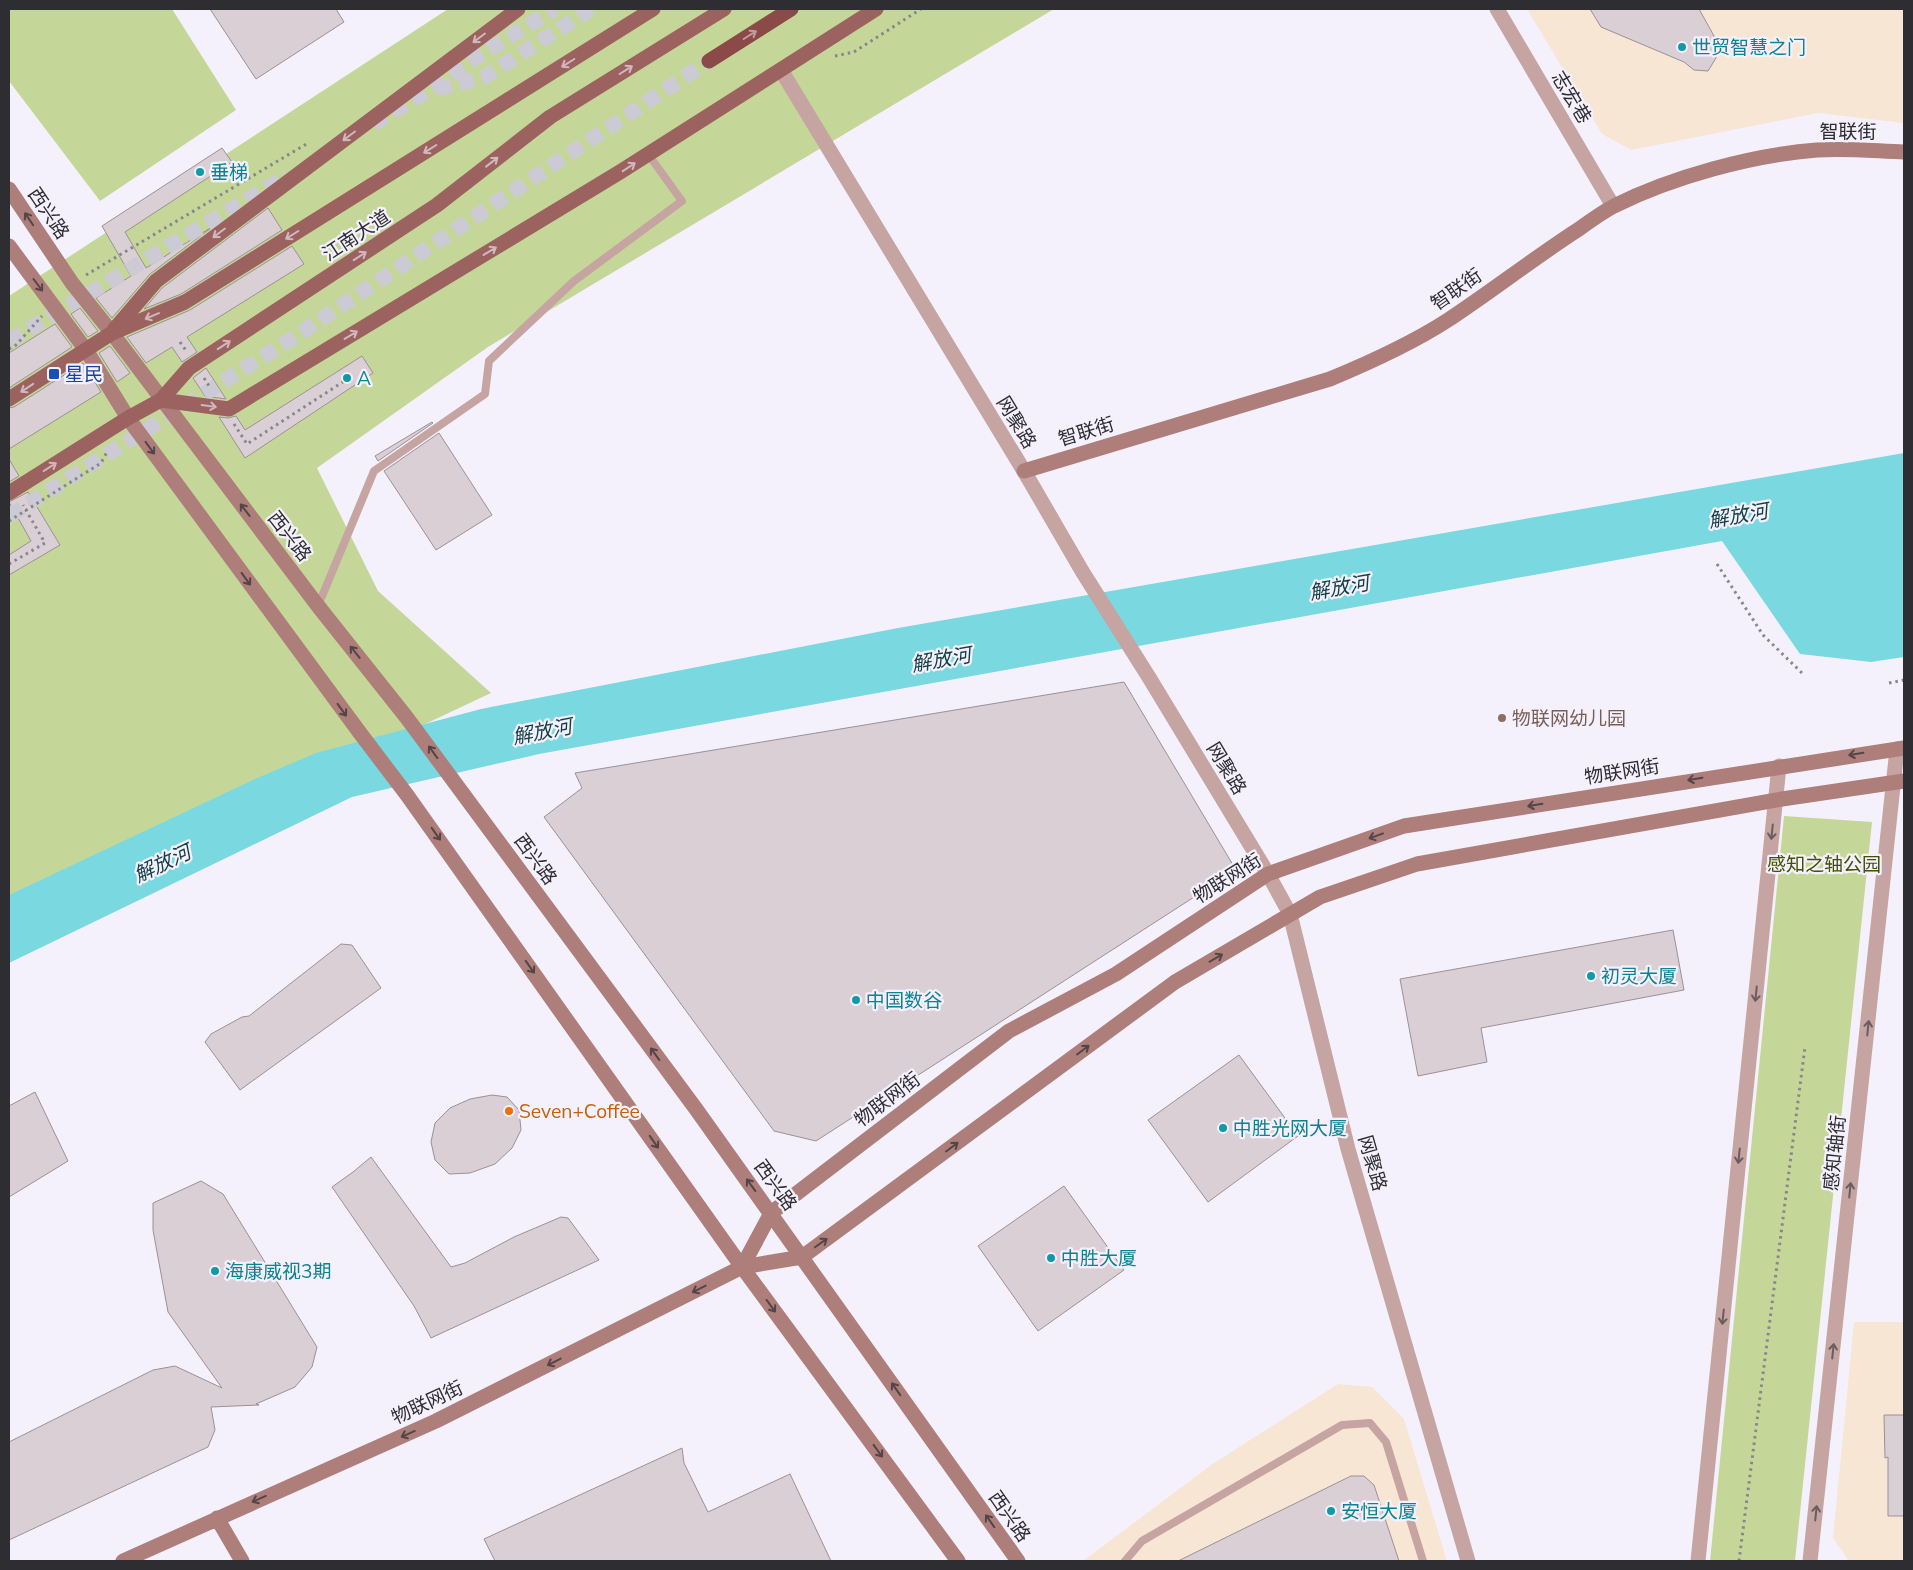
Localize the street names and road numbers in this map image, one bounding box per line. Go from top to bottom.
street label: 志宏巷 [1547,66,1597,128]
street label: 智联街 [1819,119,1877,143]
street label: 西兴路 [23,183,75,243]
street label: 江南大道 [318,204,394,266]
street label: 智联街 [1426,263,1486,315]
street label: 网聚路 [992,391,1042,453]
street label: 智联街 [1055,411,1117,451]
street label: 西兴路 [263,506,317,566]
street label: 网聚路 [1202,737,1252,799]
street label: 物联网街 [1583,753,1661,789]
street label: 西兴路 [510,829,562,889]
street label: 物联网街 [1188,848,1266,908]
street label: 物联网街 [849,1067,925,1131]
street label: 感知轴街 [1818,1114,1850,1192]
street label: 网聚路 [1354,1132,1392,1194]
street label: 西兴路 [750,1155,802,1215]
street label: 物联网街 [387,1375,467,1429]
street label: 西兴路 [984,1486,1036,1546]

